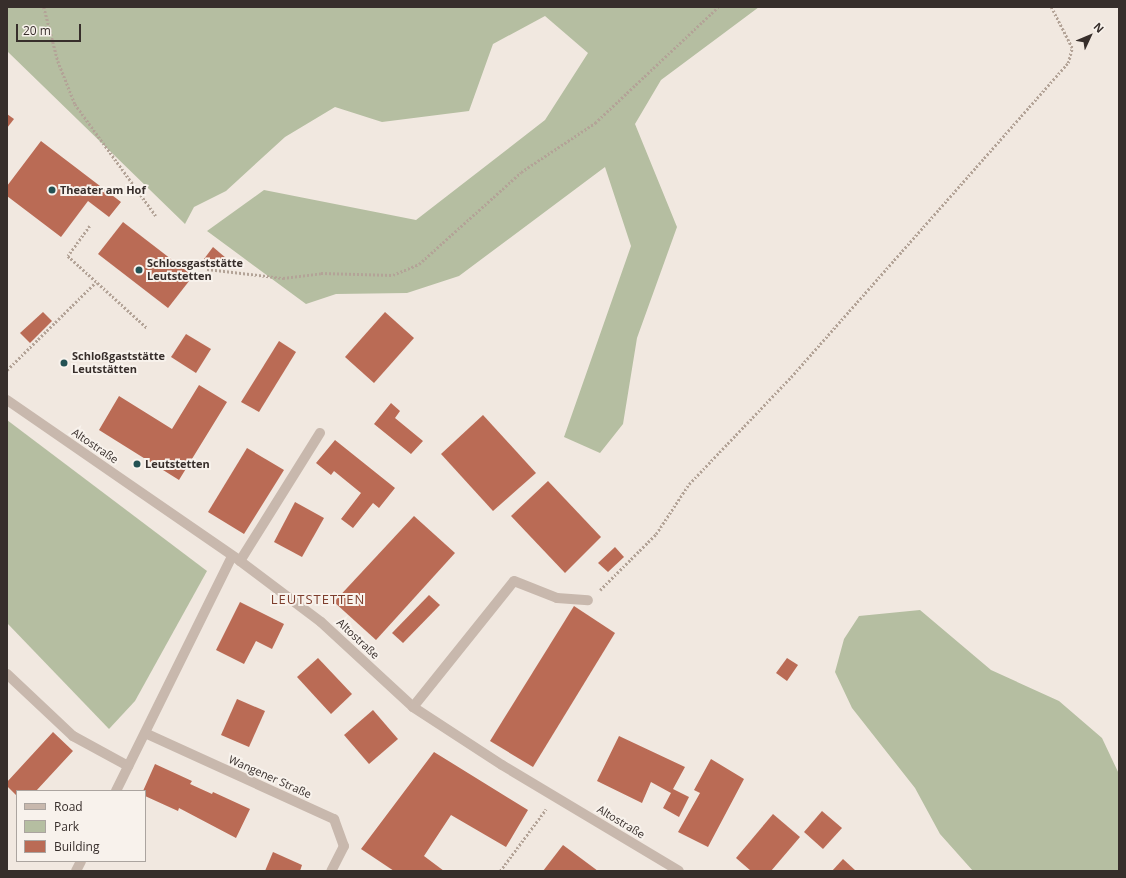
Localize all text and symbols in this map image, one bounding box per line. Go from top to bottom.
scale bar [18,16,83,42]
north arrow [1070,16,1110,56]
text: N [1090,19,1107,36]
text: 20 m [23,22,51,39]
place label: Theater am Hof [60,183,146,197]
marker: Theater am Hof [47,185,57,195]
place label: Schlossgaststätte Leutstetten [147,257,243,283]
marker: Schlossgaststätte Leutstetten [134,265,144,275]
place label: Schloßgaststätte Leutstätten [72,350,165,376]
marker: Schloßgaststätte Leutstätten [59,358,69,368]
street label: Altostraße [69,426,121,466]
place label: Leutstetten [145,457,210,471]
marker: Leutstetten [132,459,142,469]
district label: LEUTSTETTEN [271,591,365,607]
street label: Altostraße [334,616,382,662]
street label: Wangener Straße [227,753,313,801]
legend [16,790,146,862]
text: Road [54,798,83,815]
street label: Altostraße [595,803,647,841]
text: Park [54,818,79,835]
text: Building [54,838,99,855]

